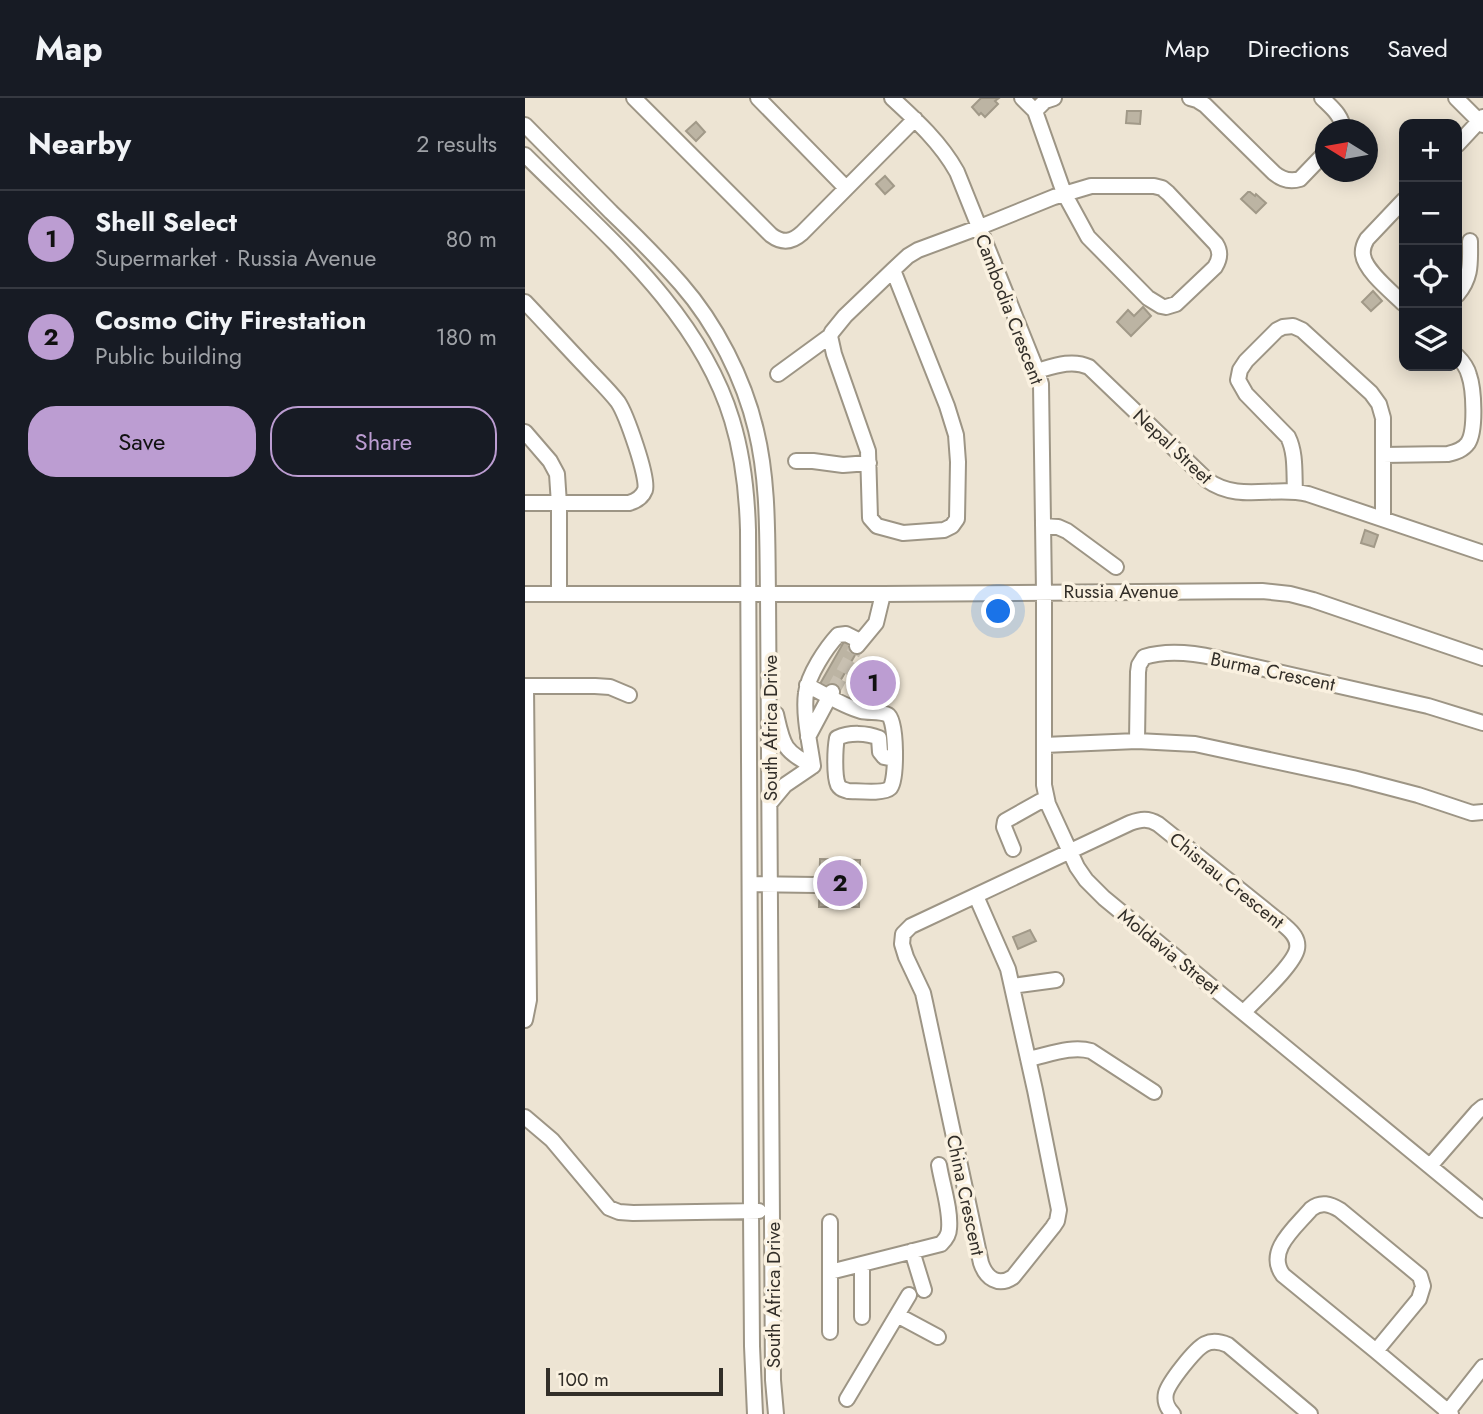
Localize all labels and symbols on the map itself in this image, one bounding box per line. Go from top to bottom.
north arrow [1315,119,1378,182]
street label: Cambodia Crescent [968,230,1051,389]
street label: Nepal Street [1127,402,1219,491]
street label: Russia Avenue [1064,578,1179,605]
your location [981,594,1015,628]
street label: Burma Crescent [1208,645,1338,698]
street label: South Africa Drive [757,654,784,801]
pin: 1 [850,657,896,709]
street label: Chisnau Crescent [1164,826,1290,935]
pin: 2 [817,857,863,909]
street label: Moldavia Street [1112,902,1226,1001]
street label: China Crescent [940,1132,992,1258]
street label: South Africa Drive [760,1221,787,1368]
scale bar [546,1365,723,1397]

